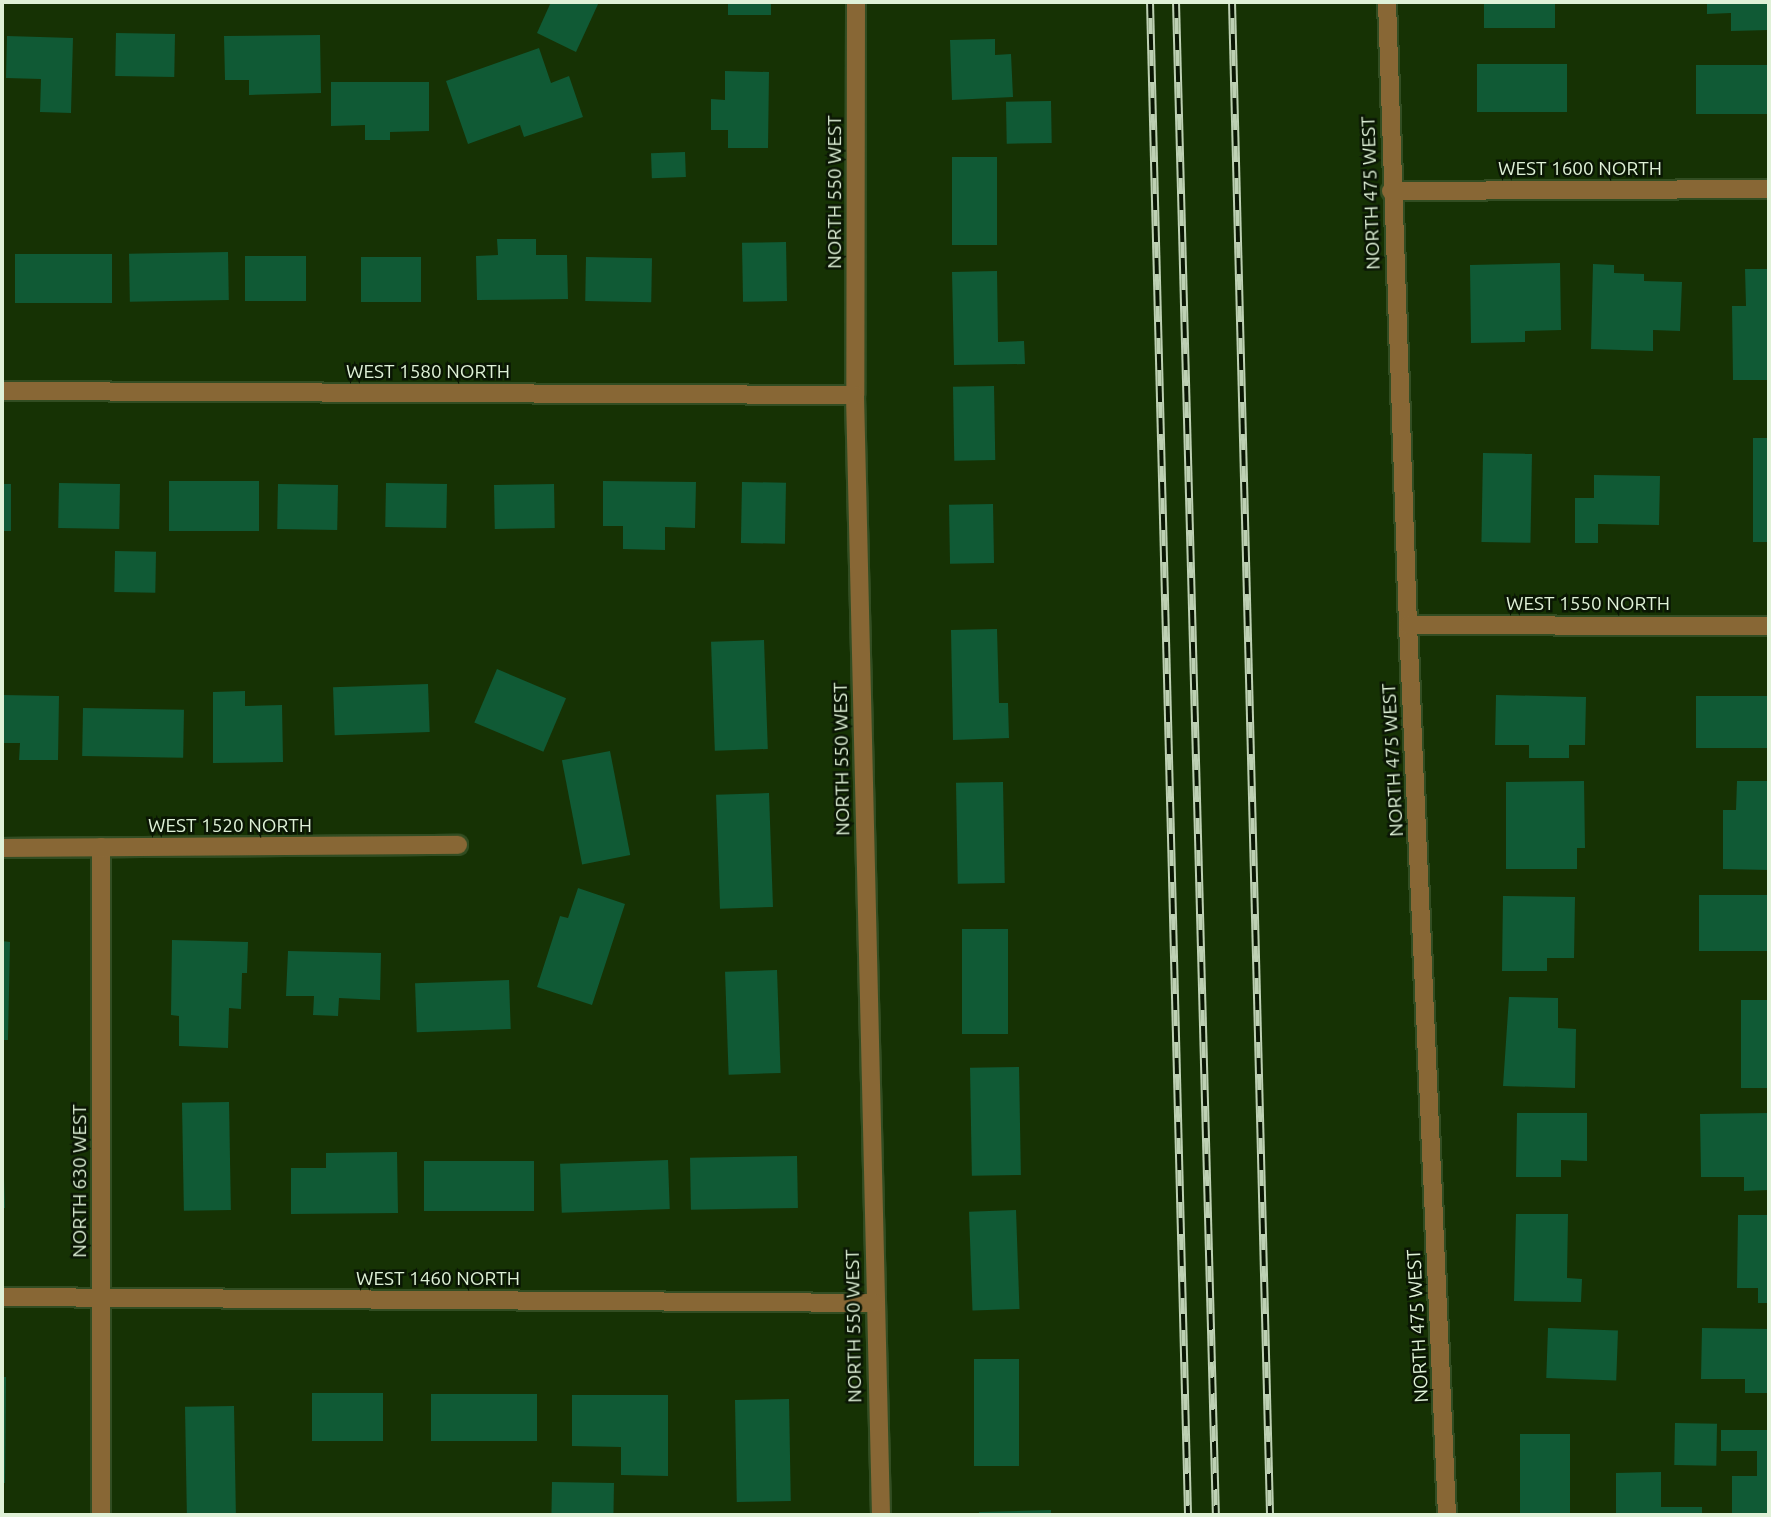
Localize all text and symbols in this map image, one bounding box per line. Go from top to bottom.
street label: NORTH 550 WEST [824,115,846,269]
street label: NORTH 475 WEST [1357,116,1385,270]
street label: WEST 1600 NORTH [1498,158,1662,180]
street label: WEST 1580 NORTH [346,361,510,383]
street label: WEST 1550 NORTH [1506,593,1670,615]
street label: NORTH 550 WEST [829,682,855,836]
street label: NORTH 475 WEST [1378,683,1408,837]
street label: WEST 1520 NORTH [148,815,312,837]
street label: NORTH 630 WEST [69,1104,91,1258]
street label: NORTH 550 WEST [841,1249,867,1403]
street label: NORTH 475 WEST [1403,1249,1433,1403]
street label: WEST 1460 NORTH [356,1268,520,1290]

